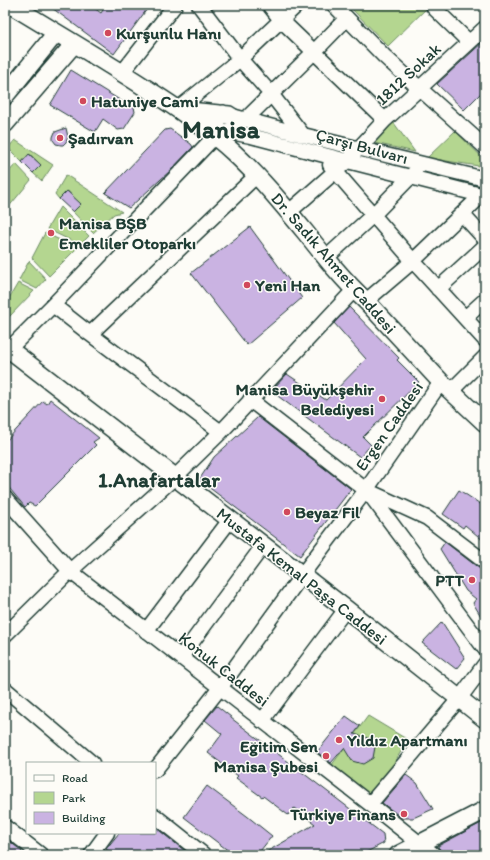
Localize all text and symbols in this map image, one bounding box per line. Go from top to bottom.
place label: Kurşunlu Hanı [116,23,221,44]
marker: Kurşunlu Hanı [103,28,113,38]
street label: 1812 Sokak [371,39,445,109]
place label: Hatuniye Cami [91,91,198,112]
marker: Hatuniye Cami [78,96,88,106]
district label: Manisa [182,114,261,144]
street label: Çarşı Bulvarı [314,124,410,168]
place label: Şadırvan [68,128,134,149]
marker: Şadırvan [55,133,65,143]
street label: Dr. Sadık Ahmet Caddesi [267,188,401,338]
place label: Manisa BŞB Emekliler Otoparkı [59,213,196,254]
marker: Manisa BŞB Emekliler Otoparkı [46,228,56,238]
place label: Yeni Han [254,275,321,295]
marker: Yeni Han [242,280,252,290]
street label: Ergen Caddesi [351,378,427,474]
place label: Manisa Büyükşehir Belediyesi [236,379,374,420]
marker: Manisa Büyükşehir Belediyesi [377,394,387,404]
district label: 1.Anafartalar [98,467,221,492]
place label: Beyaz Fil [295,502,360,523]
street label: Mustafa Kemal Paşa Caddesi [213,503,391,649]
marker: Beyaz Fil [282,507,292,517]
place label: PTT [435,570,464,590]
marker: PTT [467,575,477,585]
street label: Konuk Caddesi [175,628,273,710]
place label: Yıldız Apartmanı [346,730,468,751]
marker: Yıldız Apartmanı [334,735,344,745]
place label: Eğitim Sen Manisa Şubesi [214,736,318,777]
marker: Eğitim Sen Manisa Şubesi [321,751,331,761]
legend [26,762,156,834]
text: Road [62,771,88,785]
text: Park [62,791,86,805]
place label: Türkiye Finans [289,804,396,825]
marker: Türkiye Finans [399,809,409,819]
text: Building [62,811,106,825]

